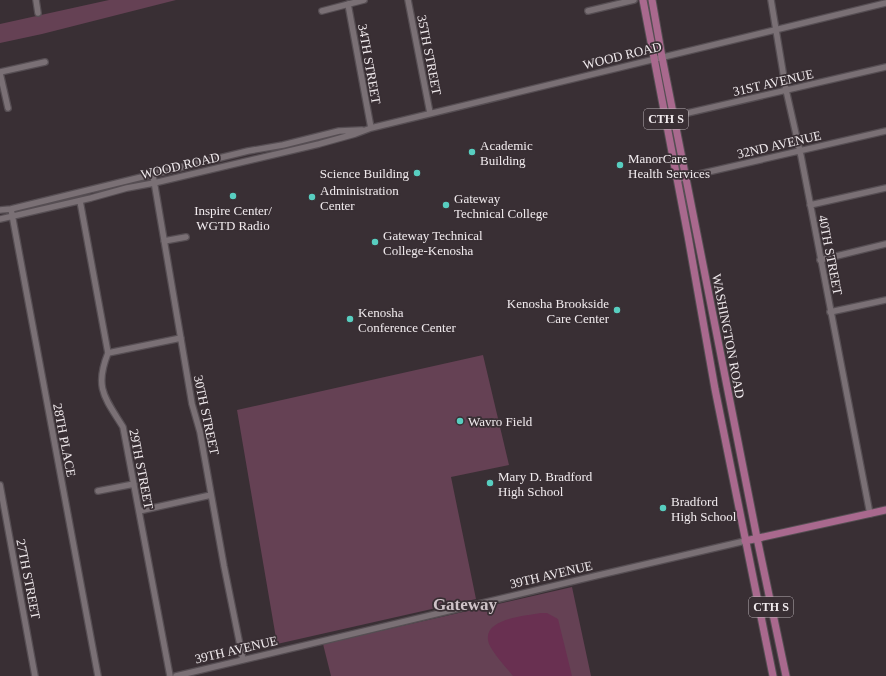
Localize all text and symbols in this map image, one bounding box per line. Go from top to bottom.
street label: 35TH STREET [414,14,445,96]
street label: 34TH STREET [355,23,384,105]
street label: WOOD ROAD [581,38,663,73]
street label: 31ST AVENUE [731,66,815,99]
road number: CTH S [644,109,688,129]
street label: 32ND AVENUE [735,127,823,161]
place label: Academic Building [480,138,533,168]
marker: Academic Building [467,147,477,157]
street label: WOOD ROAD [139,149,221,182]
place label: ManorCare Health Services [628,151,710,181]
marker: ManorCare Health Services [615,160,625,170]
place label: Science Building [320,166,409,181]
marker: Science Building [412,168,422,178]
place label: Administration Center [320,183,399,213]
marker: Inspire Center/ WGTD Radio [228,191,238,201]
place label: Gateway Technical College [454,191,548,221]
marker: Administration Center [307,192,317,202]
marker: Gateway Technical College [441,200,451,210]
place label: Inspire Center/ WGTD Radio [194,203,272,233]
street label: 40TH STREET [815,214,846,296]
place label: Gateway Technical College-Kenosha [383,228,483,258]
marker: Gateway Technical College-Kenosha [370,237,380,247]
street label: WASHINGTON ROAD [709,273,748,400]
place label: Kenosha Brookside Care Center [507,296,610,326]
place label: Kenosha Conference Center [358,305,456,335]
marker: Kenosha Brookside Care Center [612,305,622,315]
marker: Kenosha Conference Center [345,314,355,324]
street label: 30TH STREET [191,374,222,456]
street label: 28TH PLACE [50,402,79,478]
place label: Wavro Field [468,414,533,429]
marker: Wavro Field [455,416,465,426]
street label: 29TH STREET [126,428,157,510]
place label: Mary D. Bradford High School [498,469,593,499]
marker: Mary D. Bradford High School [485,478,495,488]
place label: Bradford High School [671,494,737,524]
marker: Bradford High School [658,503,668,513]
street label: 27TH STREET [13,538,44,620]
street label: 39TH AVENUE [508,558,594,591]
district label: Gateway [433,595,498,614]
road number: CTH S [749,597,793,617]
street label: 39TH AVENUE [193,633,279,666]

